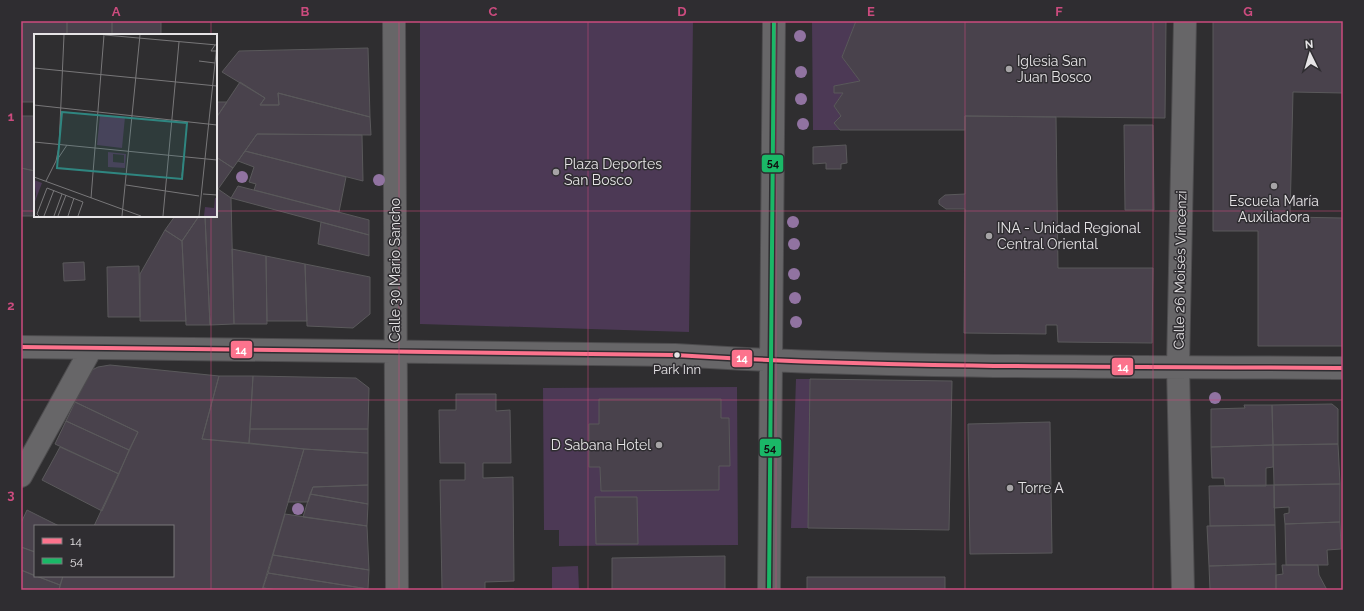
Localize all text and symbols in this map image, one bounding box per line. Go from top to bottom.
text: A [112,4,121,19]
text: B [301,4,310,19]
text: C [489,4,498,19]
text: D [677,4,687,19]
text: E [867,4,875,19]
text: F [1055,4,1063,19]
text: G [1243,4,1253,19]
inset map [34,34,217,217]
north arrow [1290,34,1330,74]
text: N [1304,38,1314,51]
place label: Iglesia San Juan Bosco [1017,53,1092,85]
marker: Iglesia San Juan Bosco [1004,64,1014,74]
text: 1 [8,109,15,124]
line badge: 54 [761,154,784,173]
place label: Plaza Deportes San Bosco [564,156,662,188]
text: 54 [767,157,779,170]
marker: Plaza Deportes San Bosco [551,167,561,177]
marker: Escuela María Auxiliadora [1269,181,1279,191]
street label: Calle 26 Moisés Vincenzi [1171,190,1189,350]
place label: Escuela María Auxiliadora [1229,193,1319,225]
street label: Calle 30 Mario Sancho [387,198,403,342]
place label: INA - Unidad Regional Central Oriental [997,220,1141,252]
marker: INA - Unidad Regional Central Oriental [984,231,994,241]
text: 2 [7,298,15,313]
line badge: 14 [230,340,253,359]
text: 14 [235,344,247,357]
line badge: 14 [731,349,753,368]
marker: Park Inn [672,350,682,360]
text: 14 [736,352,748,365]
line badge: 14 [1111,357,1134,376]
text: 14 [1117,361,1129,374]
place label: Park Inn [653,362,701,377]
place label: D Sabana Hotel [551,437,651,453]
line badge: 54 [759,438,782,457]
marker: D Sabana Hotel [654,440,664,450]
text: 54 [764,442,776,455]
place label: Torre A [1018,480,1064,496]
marker: Torre A [1005,483,1015,493]
text: 3 [7,487,15,502]
legend [34,525,174,577]
text: 14 [70,534,82,548]
text: 54 [70,554,84,568]

